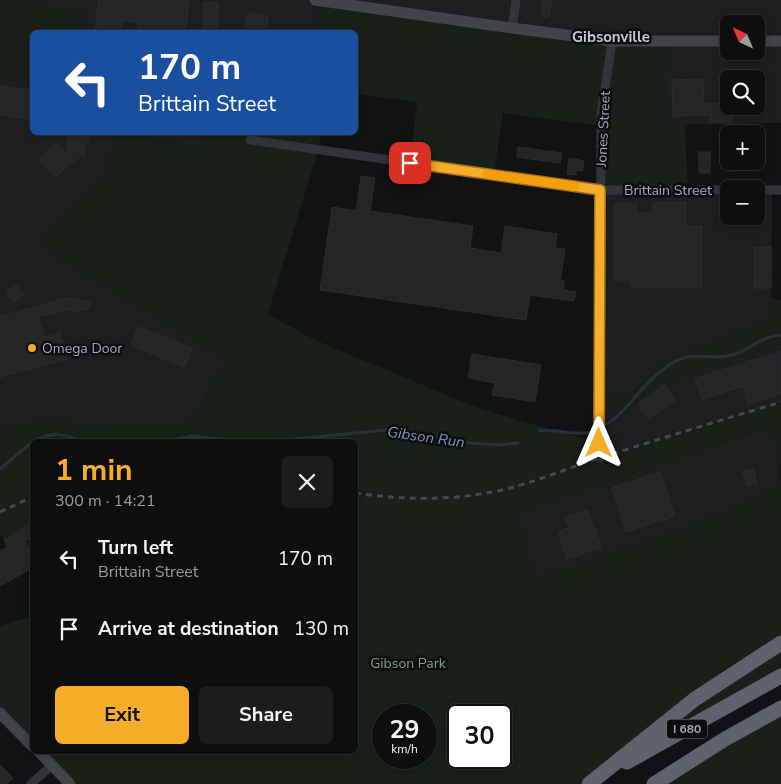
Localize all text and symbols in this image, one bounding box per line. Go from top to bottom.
north arrow [720,15,765,60]
map controls [720,15,765,225]
district label: Gibsonville [572,27,650,47]
text: 170 m [138,44,241,91]
icon: left [55,50,120,115]
button: search [720,70,765,115]
text: Brittain Street [138,89,276,119]
street label: Jones Street [592,90,615,169]
button: + [720,125,765,170]
pin [389,142,431,184]
icon: arrive [396,149,424,177]
button: − [720,180,765,225]
street label: Brittain Street [624,181,712,200]
place label: Omega Door [42,339,122,358]
marker: Omega Door [26,342,38,354]
position arrow [572,416,624,468]
water label: Gibson Run [386,422,466,452]
text: 1 min [55,450,133,491]
button: close [281,456,333,508]
text: 300 m · 14:21 [55,490,156,512]
text: Turn left [98,535,173,561]
icon: left [55,545,83,573]
text: 170 m [278,546,333,572]
text: Brittain Street [98,561,198,583]
icon: arrive [55,615,83,643]
text: Arrive at destination [98,616,279,642]
text: 130 m [294,616,349,642]
park label: Gibson Park [370,654,447,673]
button: Exit [55,686,189,744]
button: Share [199,686,333,744]
speed limit sign: 30 [447,704,512,769]
text: 29 [389,713,420,747]
road number: I 680 [667,720,707,739]
text: km/h [391,741,418,757]

